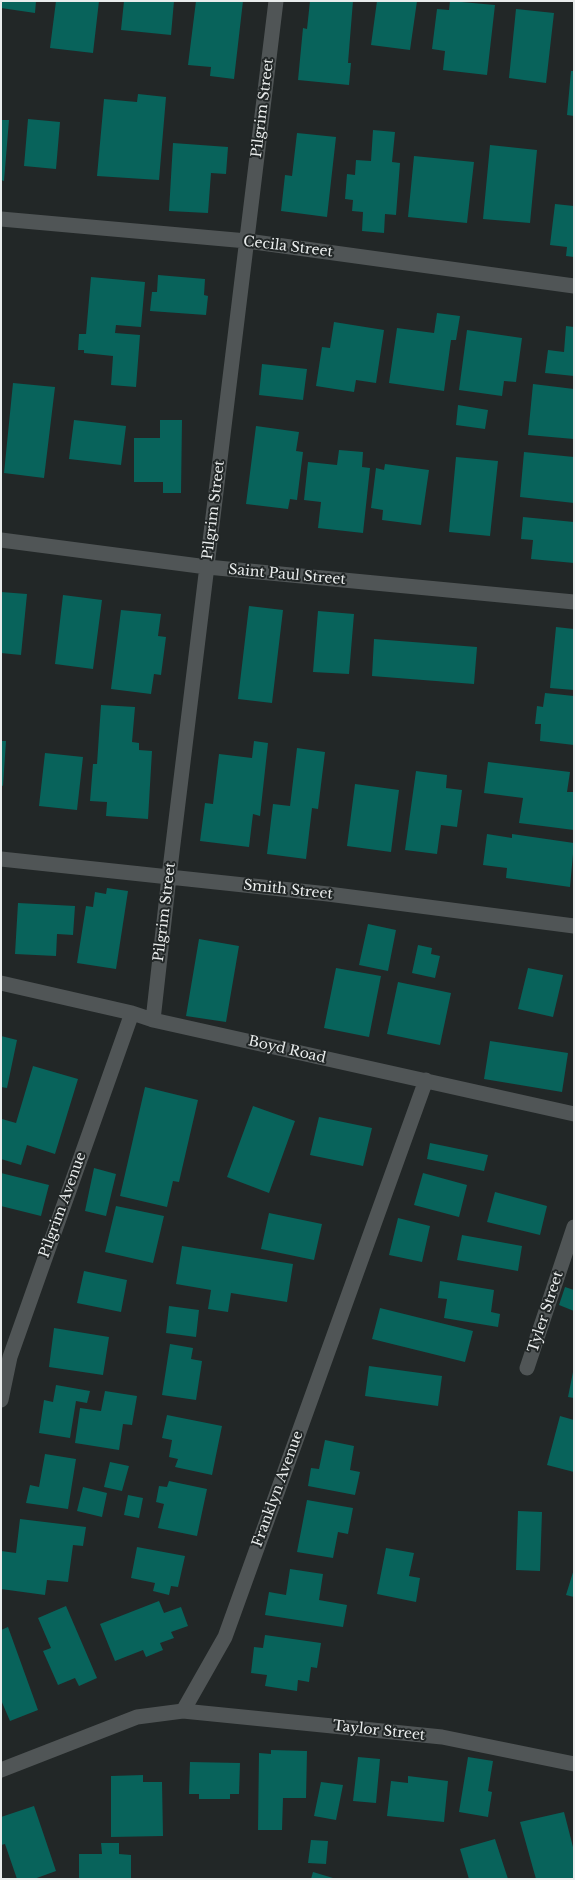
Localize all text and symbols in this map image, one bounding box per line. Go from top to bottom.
street label: Pilgrim Street [249,57,277,159]
street label: Cecila Street [242,233,334,261]
street label: Pilgrim Street [200,459,228,561]
street label: Saint Paul Street [228,561,346,589]
street label: Pilgrim Street [151,861,179,963]
street label: Smith Street [242,877,334,903]
street label: Boyd Road [247,1033,327,1067]
street label: Pilgrim Avenue [36,1150,90,1260]
street label: Tyler Street [525,1269,567,1355]
street label: Franklyn Avenue [249,1429,307,1549]
street label: Taylor Street [332,1718,426,1744]

